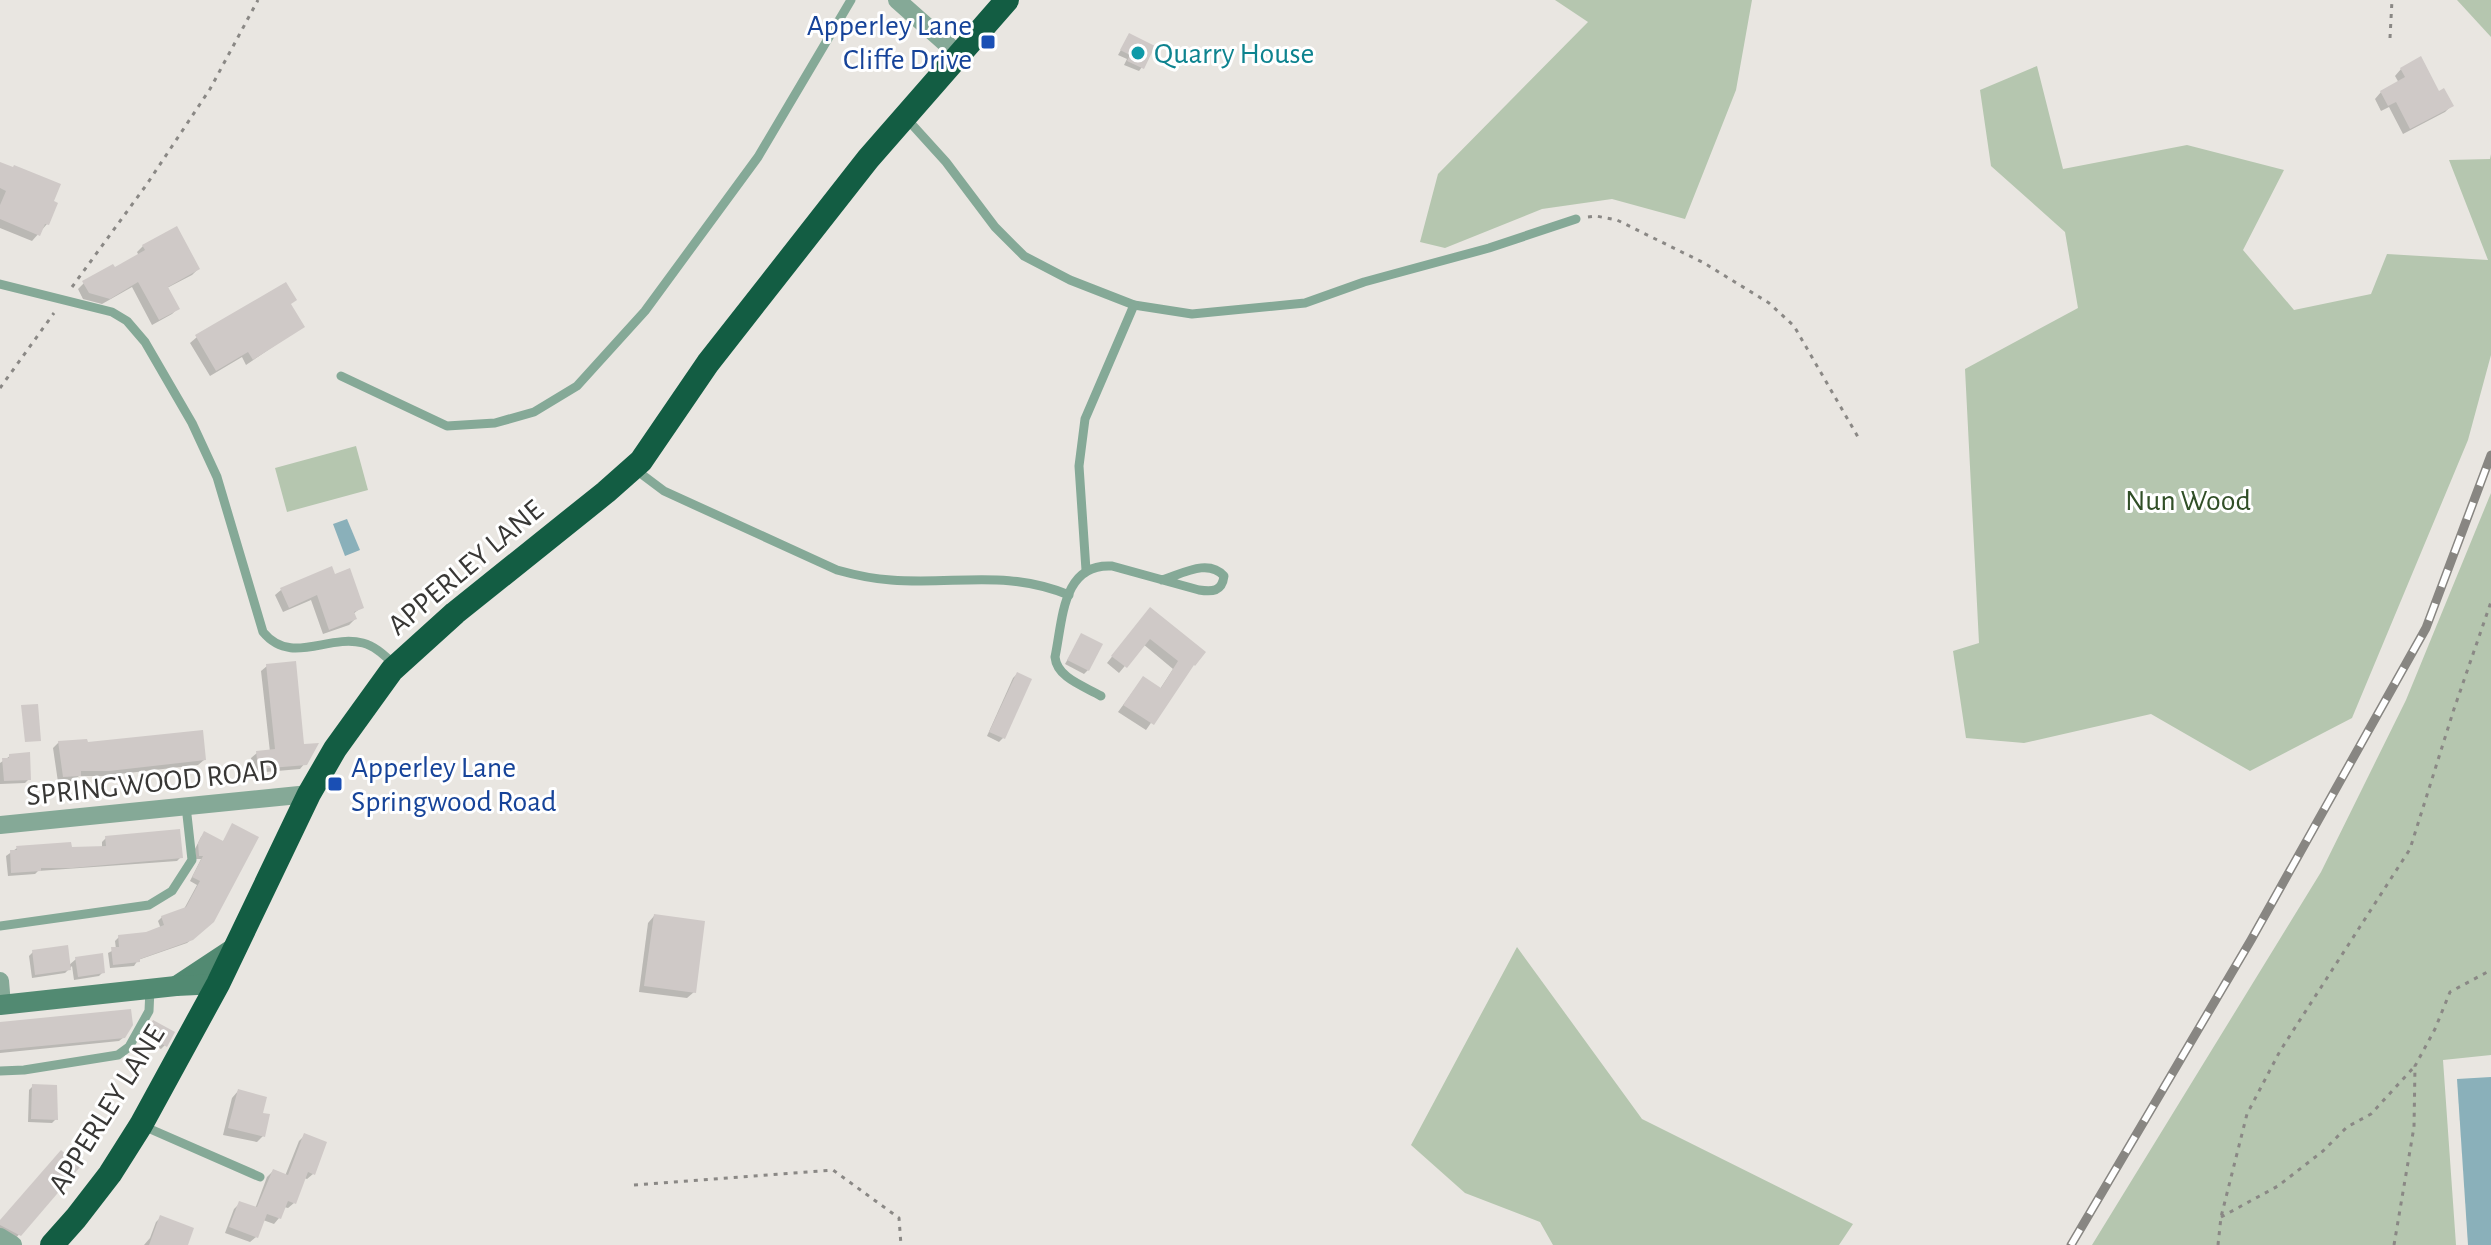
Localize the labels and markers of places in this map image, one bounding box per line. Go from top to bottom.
place label: Apperley Lane Cliffe Drive [807,11,972,75]
marker: Apperley Lane Cliffe Drive [979,33,997,51]
place label: Quarry House [1154,39,1314,69]
marker: Quarry House [1129,44,1147,62]
place label: Apperley Lane Springwood Road [351,753,557,817]
marker: Apperley Lane Springwood Road [326,775,344,793]

